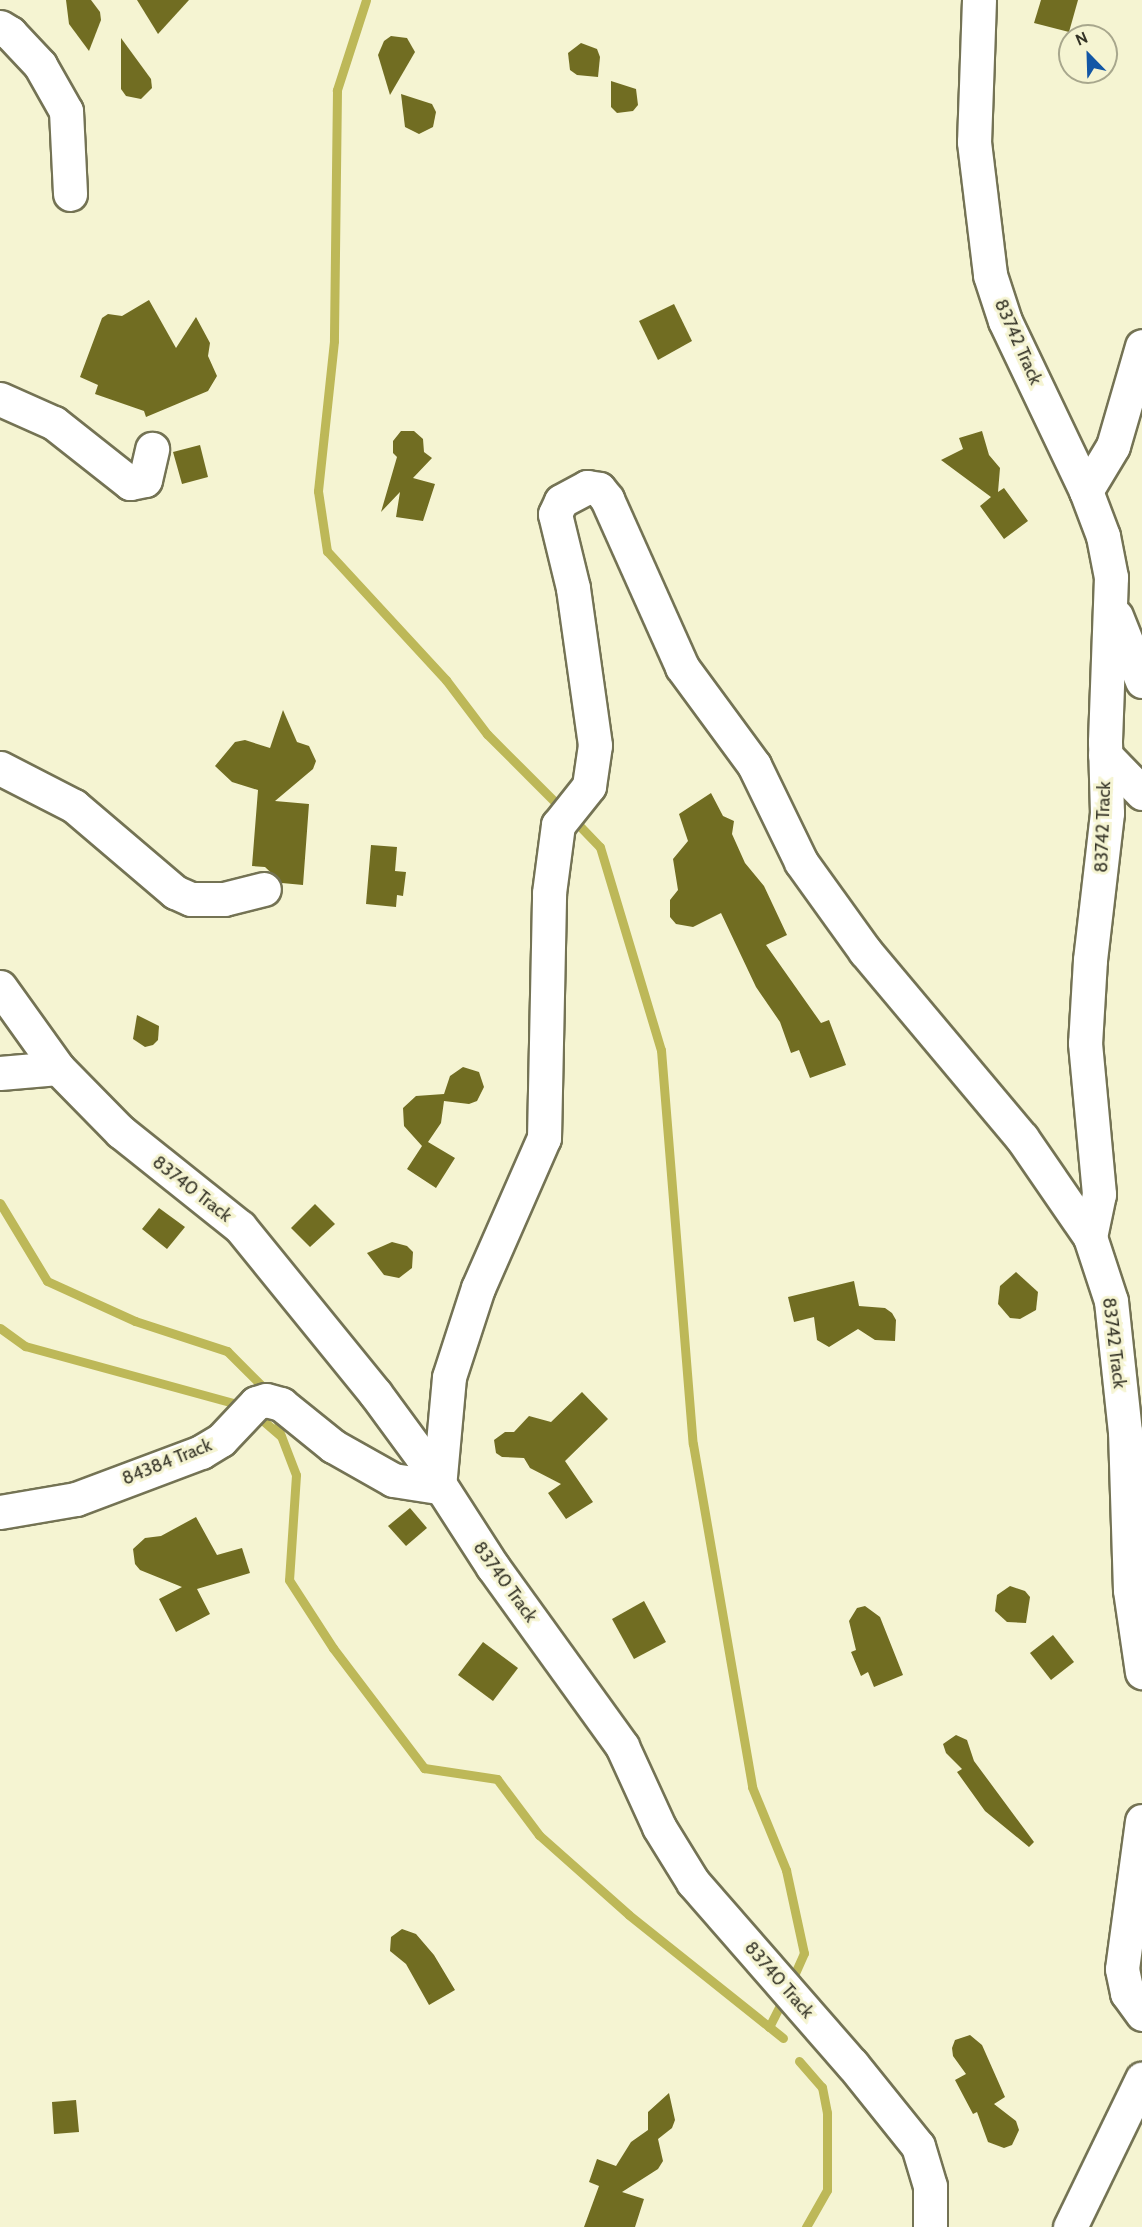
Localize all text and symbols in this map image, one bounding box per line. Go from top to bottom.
north arrow [1058,24,1118,84]
text: N [1073,28,1090,50]
street label: 83742 Track [990,296,1046,388]
street label: 83742 Track [1091,781,1115,873]
street label: 83740 Track [148,1151,236,1227]
street label: 83742 Track [1098,1296,1130,1390]
street label: 84384 Track [119,1434,215,1490]
street label: 83740 Track [468,1537,542,1627]
street label: 83740 Track [740,1937,818,2023]

